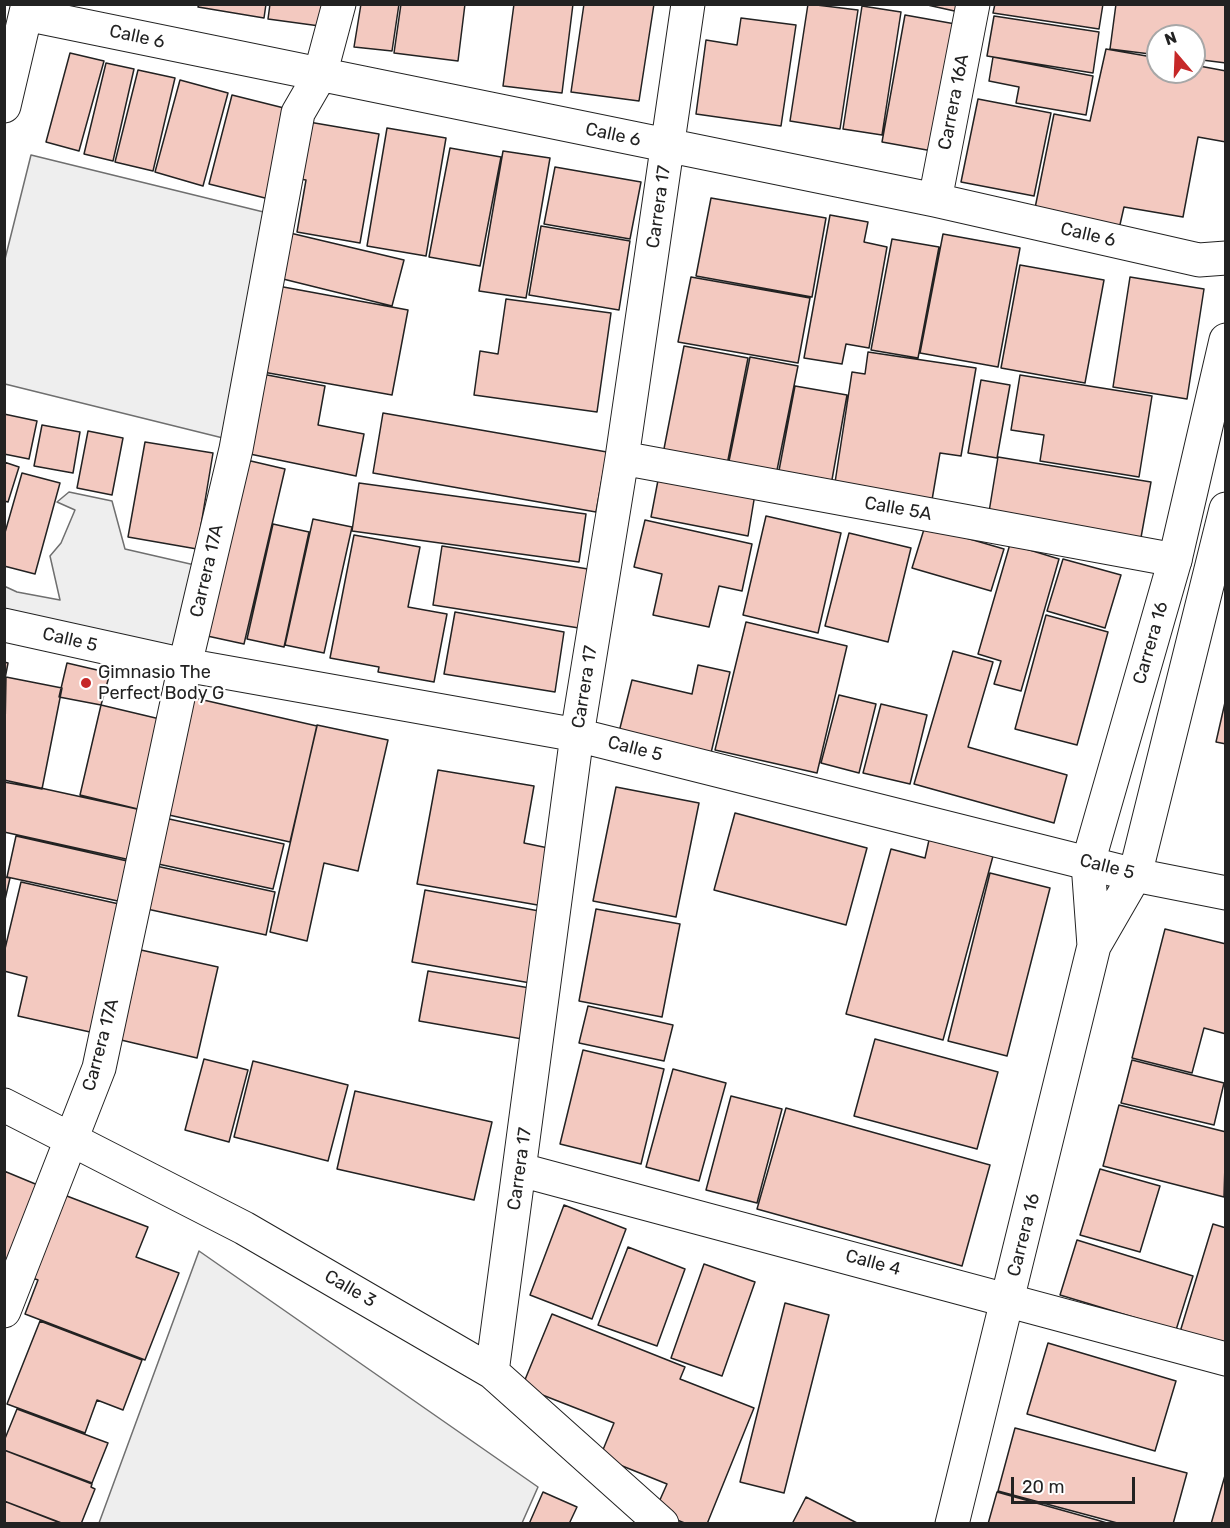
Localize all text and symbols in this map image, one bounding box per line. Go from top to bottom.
street label: Calle 6 [107,21,167,53]
north arrow [1146,24,1206,84]
text: N [1162,28,1179,49]
street label: Carrera 16A [934,52,974,152]
street label: Calle 6 [583,119,643,151]
street label: Carrera 17 [642,164,676,250]
street label: Calle 6 [1058,218,1118,252]
street label: Calle 5A [863,492,933,526]
street label: Carrera 17A [186,522,228,620]
street label: Carrera 16 [1129,599,1173,687]
street label: Calle 5 [40,623,100,657]
street label: Carrera 17 [568,644,602,730]
place label: Gimnasio The Perfect Body G [98,662,224,704]
marker: Gimnasio The Perfect Body G [79,676,93,690]
street label: Calle 5 [605,732,665,766]
street label: Calle 5 [1077,850,1137,884]
street label: Carrera 17A [78,996,124,1094]
street label: Carrera 17 [503,1126,537,1212]
street label: Carrera 16 [1003,1191,1045,1279]
street label: Calle 4 [843,1245,903,1281]
street label: Calle 3 [320,1266,380,1312]
scale bar [1014,1465,1138,1503]
text: 20 m [1022,1476,1064,1498]

